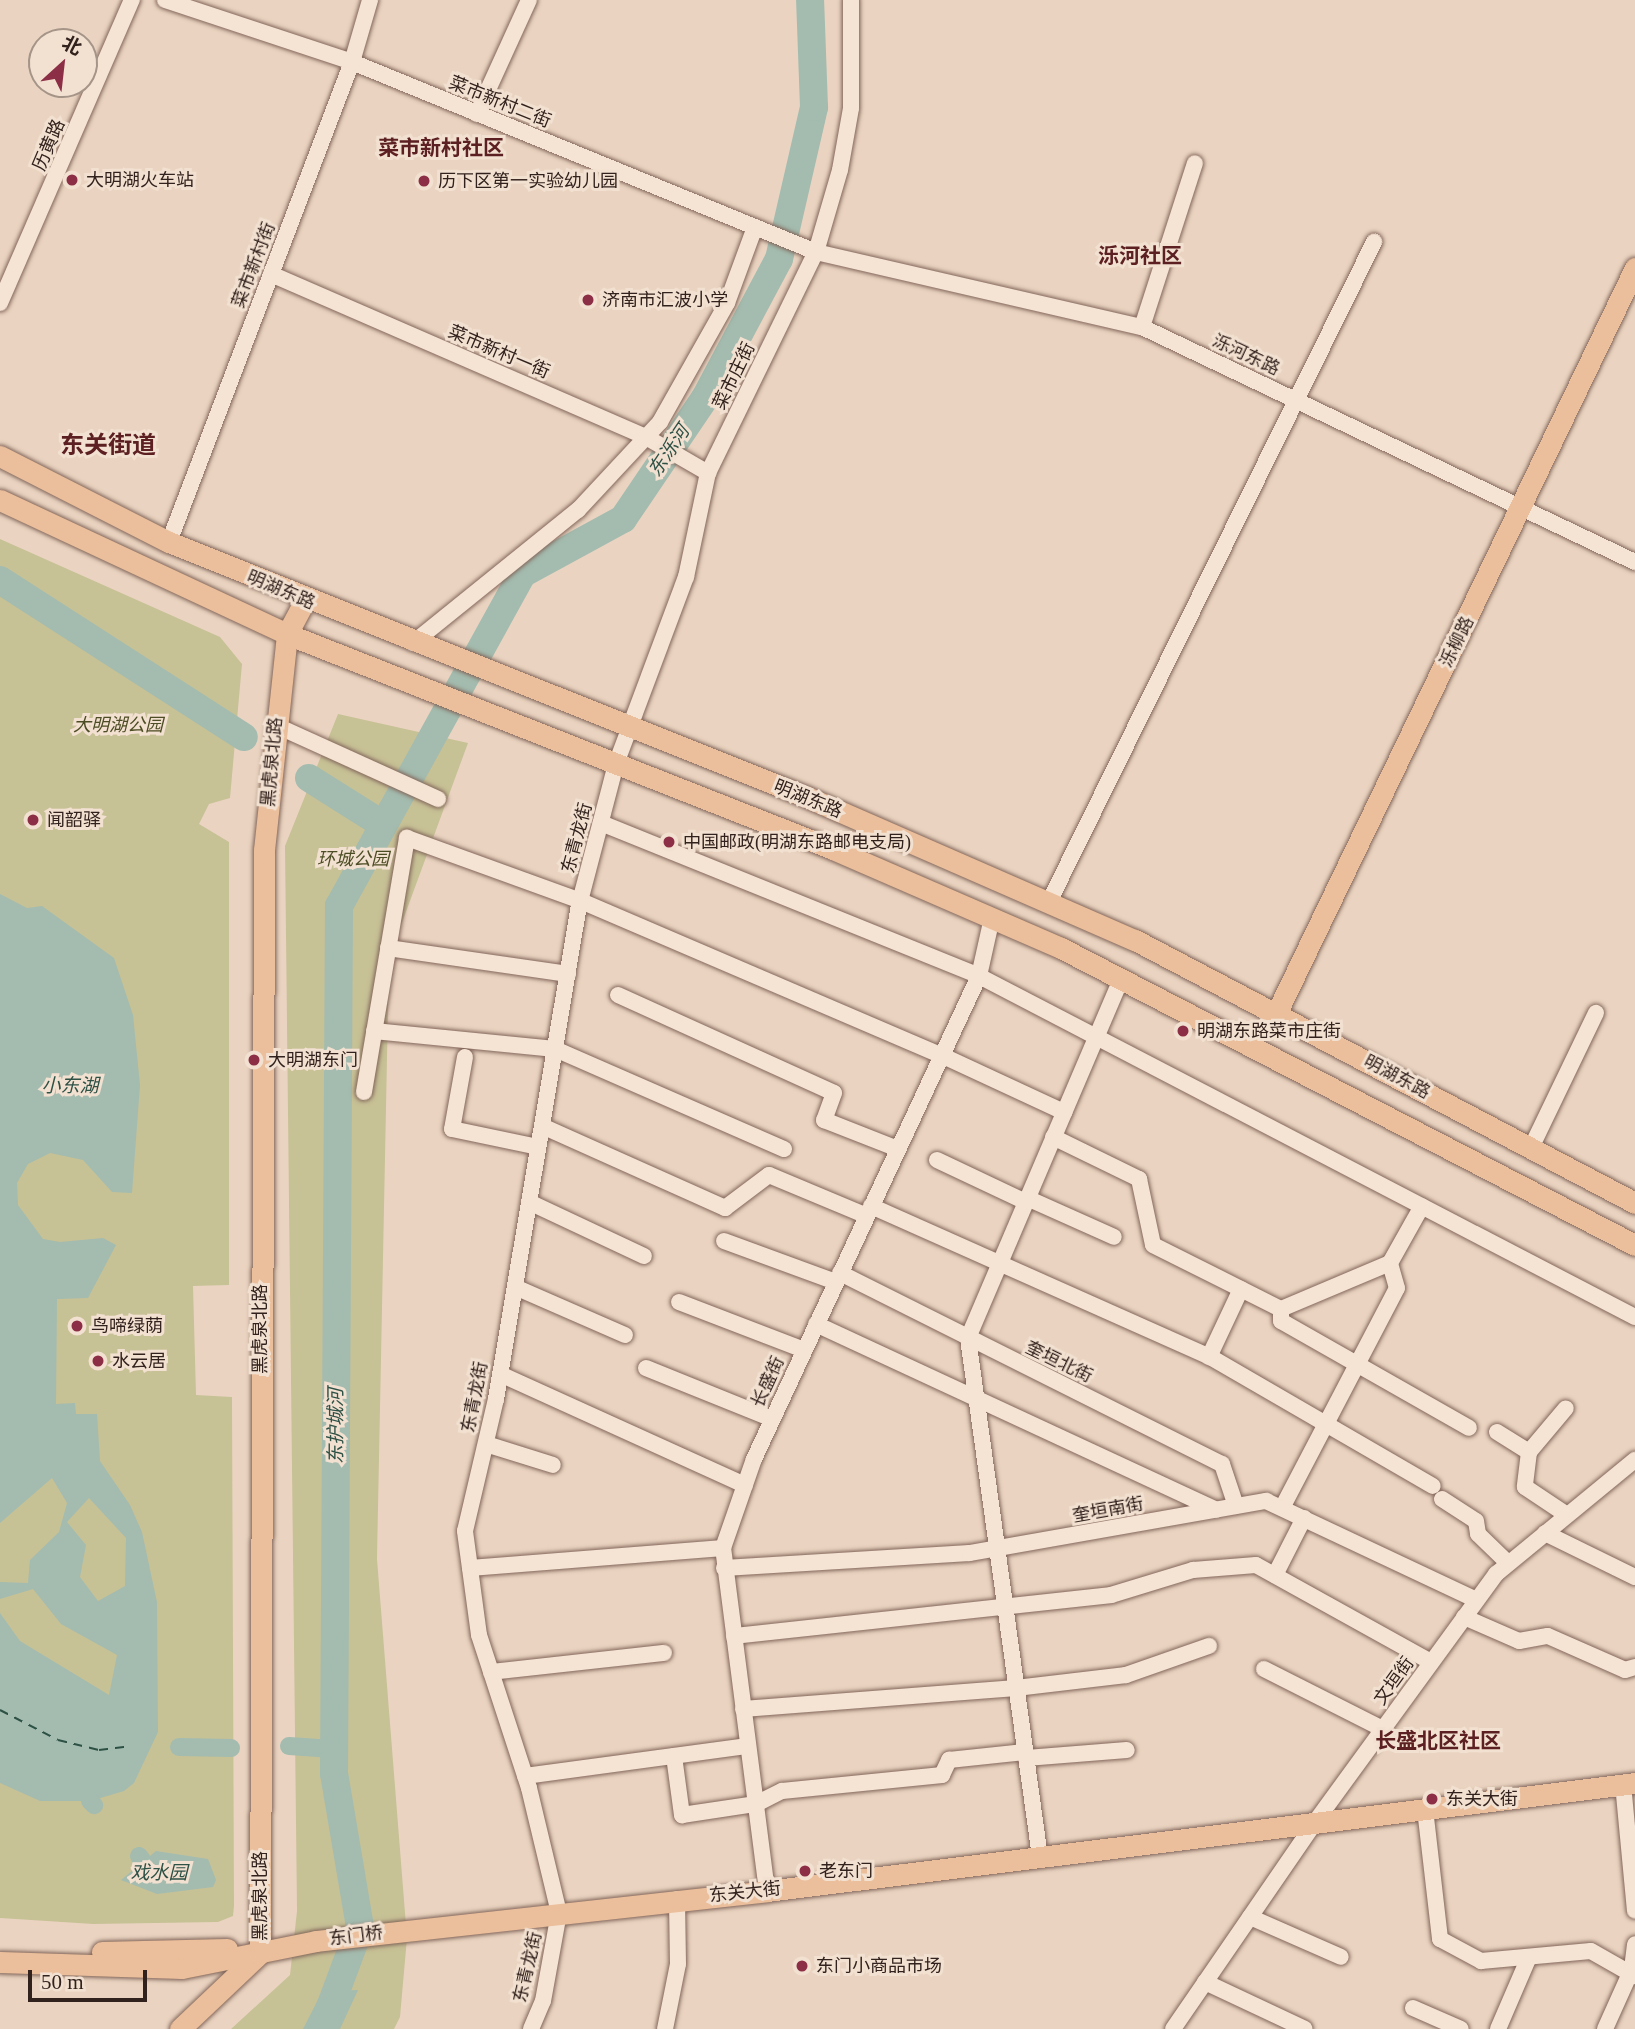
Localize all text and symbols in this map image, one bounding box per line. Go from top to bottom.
north arrow [28,28,98,98]
text: 北 [59,32,85,59]
street label: 菜市新村二街 [446,72,554,132]
street label: 历黄路 [29,116,69,174]
district label: 菜市新村社区 [378,135,504,161]
place label: 大明湖火车站 [86,169,194,191]
place label: 历下区第一实验幼儿园 [438,170,618,192]
marker: 大明湖火车站 [64,172,80,188]
marker: 历下区第一实验幼儿园 [416,173,432,189]
street label: 菜市新村街 [228,219,280,311]
district label: 泺河社区 [1098,243,1182,269]
place label: 济南市汇波小学 [602,289,728,311]
marker: 济南市汇波小学 [580,292,596,308]
street label: 菜市新村一街 [445,321,553,383]
street label: 泺河东路 [1209,330,1283,380]
street label: 菜市庄街 [709,339,759,413]
water label: 东泺河 [644,421,694,481]
district label: 东关街道 [60,432,156,460]
street label: 明湖东路 [244,566,318,614]
street label: 泺柳路 [1435,613,1479,671]
park label: 大明湖公园 [73,714,163,736]
street label: 黑虎泉北路 [257,716,287,808]
street label: 明湖东路 [771,776,845,822]
street label: 东青龙街 [557,800,597,876]
place label: 闻韶驿 [47,809,101,831]
marker: 闻韶驿 [25,812,41,828]
place label: 中国邮政(明湖东路邮电支局) [683,831,911,853]
marker: 中国邮政(明湖东路邮电支局) [661,834,677,850]
park label: 环城公园 [317,848,389,870]
place label: 明湖东路菜市庄街 [1197,1020,1341,1042]
marker: 明湖东路菜市庄街 [1175,1023,1191,1039]
place label: 大明湖东门 [268,1049,358,1071]
street label: 明湖东路 [1360,1051,1434,1103]
marker: 大明湖东门 [246,1052,262,1068]
water label: 小东湖 [42,1075,98,1097]
street label: 黑虎泉北路 [249,1284,271,1374]
place label: 鸟啼绿荫 [91,1315,163,1337]
marker: 鸟啼绿荫 [69,1318,85,1334]
street label: 奎垣北街 [1022,1337,1096,1387]
place label: 水云居 [112,1350,166,1372]
marker: 水云居 [90,1353,106,1369]
street label: 长盛街 [747,1353,789,1411]
street label: 东青龙街 [458,1360,492,1434]
water label: 东护城河 [325,1388,347,1464]
street label: 奎垣南街 [1071,1493,1145,1527]
street label: 文垣街 [1369,1653,1419,1709]
district label: 长盛北区社区 [1375,1728,1501,1754]
place label: 东关大街 [1446,1788,1518,1810]
marker: 东关大街 [1424,1791,1440,1807]
street label: 黑虎泉北路 [249,1851,271,1941]
place label: 老东门 [819,1860,873,1882]
water label: 戏水园 [131,1862,187,1884]
marker: 老东门 [797,1863,813,1879]
street label: 东关大街 [708,1877,782,1907]
street label: 东门桥 [328,1922,384,1950]
street label: 东青龙街 [509,1929,547,2005]
scale bar [32,1955,150,1999]
place label: 东门小商品市场 [816,1955,942,1977]
marker: 东门小商品市场 [794,1958,810,1974]
text: 50 m [41,1970,84,1994]

